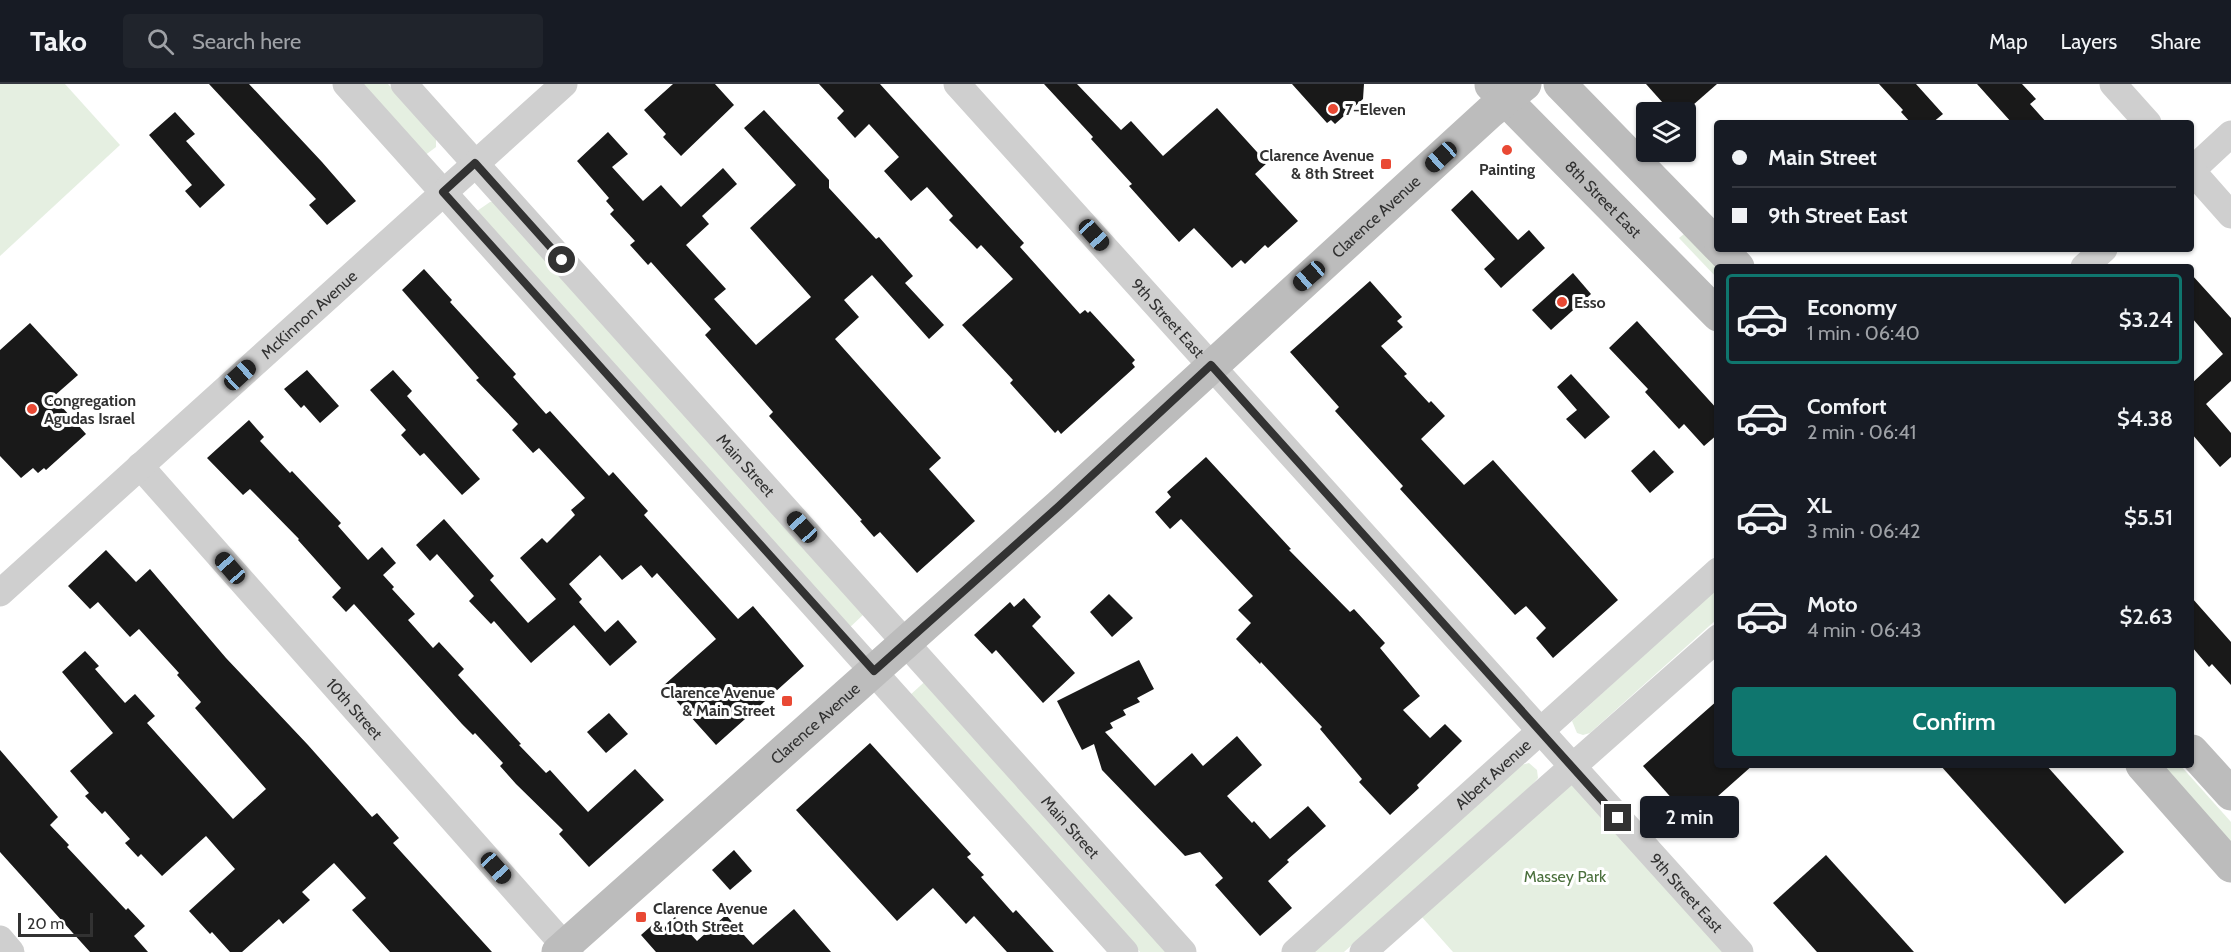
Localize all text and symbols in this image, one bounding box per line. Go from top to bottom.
search box [123,14,543,68]
text: Tako [30,24,87,58]
icon: search [144,25,177,58]
text: Search here [192,28,301,55]
text: Map [1989,29,2028,54]
text: Layers [2061,29,2117,54]
text: Share [2150,29,2201,54]
place label: 7-Eleven [1345,100,1406,119]
marker: 7-Eleven [1326,102,1340,116]
map controls [1636,102,1696,162]
button: layers [1636,102,1696,162]
car [1422,138,1460,176]
marker: Painting [1500,143,1514,157]
text: Main Street [1768,144,1877,171]
place label: Clarence Avenue & 8th Street [1260,146,1374,183]
street label: 8th Street East [1561,156,1646,242]
marker: Clarence Avenue & 8th Street [1379,157,1393,171]
place label: Painting [1479,160,1535,179]
street label: Clarence Avenue [1328,171,1424,262]
text: 9th Street East [1768,202,1908,229]
car [1075,216,1113,254]
route start [548,246,575,273]
car [1290,257,1328,295]
street label: McKinnon Avenue [257,266,361,362]
street label: 9th Street East [1127,274,1209,362]
icon: car [1735,292,1789,346]
place label: Esso [1574,293,1606,312]
text: Economy [1807,294,1897,321]
marker: Esso [1555,295,1569,309]
text: $3.24 [2119,306,2173,333]
text: 1 min · 06:40 [1807,321,1920,345]
car [221,356,259,394]
place label: Congregation Agudas Israel [44,391,136,428]
icon: car [1735,391,1789,445]
text: Comfort [1807,393,1886,420]
marker: Congregation Agudas Israel [25,402,39,416]
text: $4.38 [2117,405,2173,432]
text: 2 min · 06:41 [1807,420,1916,444]
street label: Main Street [713,430,779,501]
icon: car [1735,490,1789,544]
text: XL [1807,492,1832,519]
text: $5.51 [2124,504,2173,531]
car [783,508,821,546]
text: 3 min · 06:42 [1807,519,1921,543]
car [211,549,249,587]
icon: car [1735,589,1789,643]
text: Moto [1807,591,1858,618]
text: $2.63 [2120,603,2173,630]
text: 4 min · 06:43 [1807,618,1922,642]
street label: 10th Street [323,674,387,744]
street label: Clarence Avenue [766,679,863,768]
place label: Clarence Avenue & Main Street [661,683,775,720]
button: Confirm [1732,687,2176,756]
marker: Clarence Avenue & Main Street [780,694,794,708]
street label: Albert Avenue [1451,735,1534,813]
street label: Main Street [1038,791,1104,862]
callout: 2 min [1639,797,1738,839]
route end [1604,804,1631,831]
text: 2 min [1665,805,1714,829]
car [477,849,515,887]
street label: 9th Street East [1646,849,1727,937]
park label: Massey Park [1524,867,1607,886]
place label: Clarence Avenue & 10th Street [653,899,768,936]
scale bar [18,910,93,938]
marker: Clarence Avenue & 10th Street [634,910,648,924]
text: 20 m [27,914,64,933]

